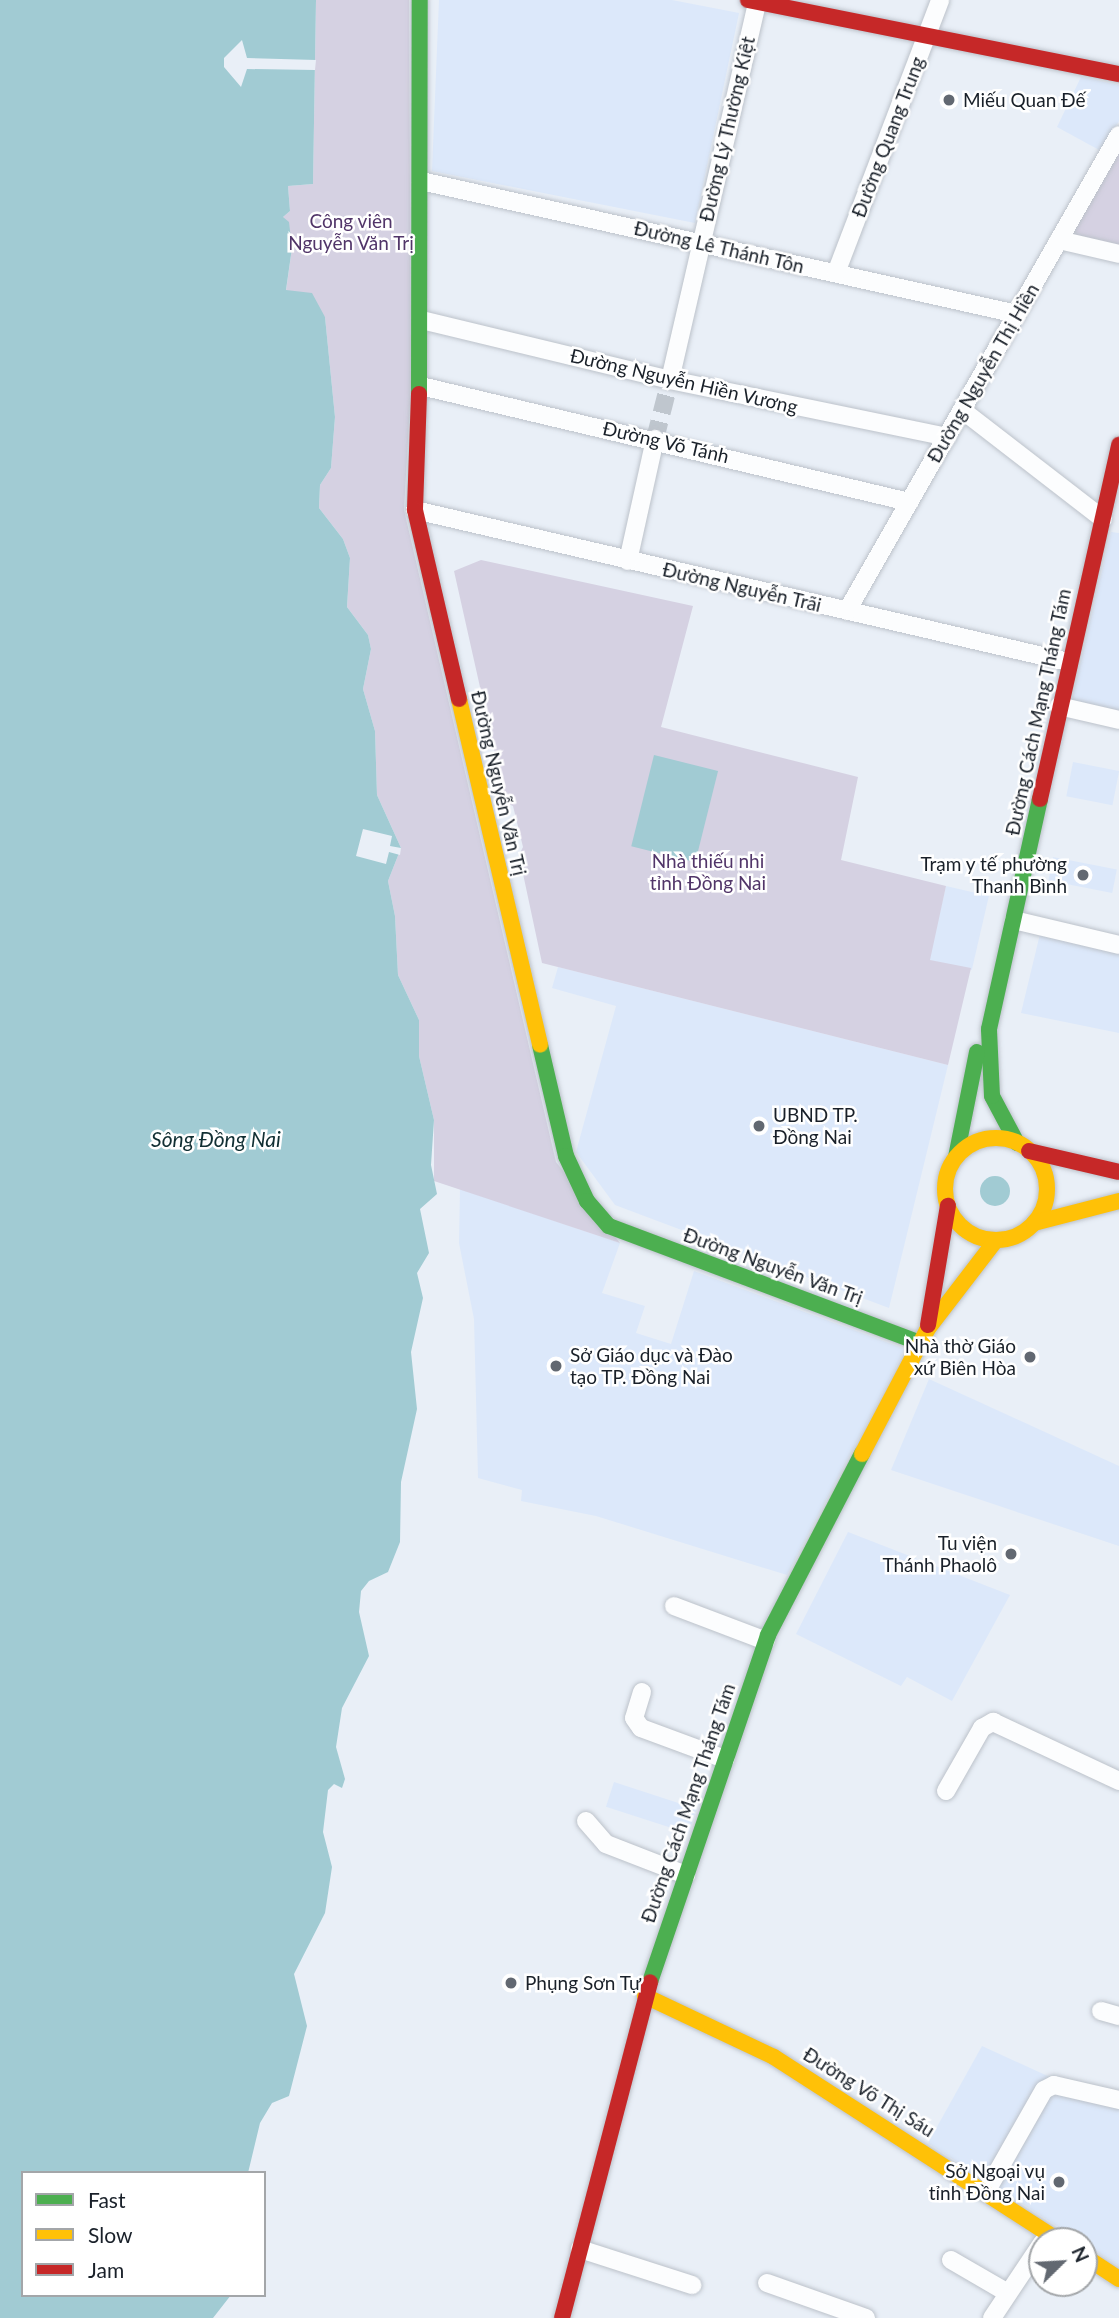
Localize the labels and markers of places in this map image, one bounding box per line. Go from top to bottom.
place label: Miếu Quan Đế [963,89,1086,111]
marker: Miếu Quan Đế [941,92,957,108]
place label: Trạm y tế phường Thanh Bình [920,853,1067,897]
marker: Trạm y tế phường Thanh Bình [1073,865,1093,885]
place label: UBND TP. Đồng Nai [773,1104,858,1148]
marker: UBND TP. Đồng Nai [751,1118,767,1134]
place label: Nhà thờ Giáo xứ Biên Hòa [904,1335,1016,1379]
place label: Sở Giáo dục và Đào tạo TP. Đồng Nai [570,1344,734,1388]
marker: Nhà thờ Giáo xứ Biên Hòa [1022,1349,1038,1365]
marker: Sở Giáo dục và Đào tạo TP. Đồng Nai [548,1358,564,1374]
place label: Tu viện Thánh Phaolô [882,1532,997,1576]
marker: Tu viện Thánh Phaolô [1003,1546,1019,1562]
place label: Phụng Sơn Tự [525,1972,642,1994]
marker: Phụng Sơn Tự [503,1975,519,1991]
place label: Sở Ngoại vụ tỉnh Đồng Nai [929,2160,1045,2204]
marker: Sở Ngoại vụ tỉnh Đồng Nai [1051,2174,1067,2190]

